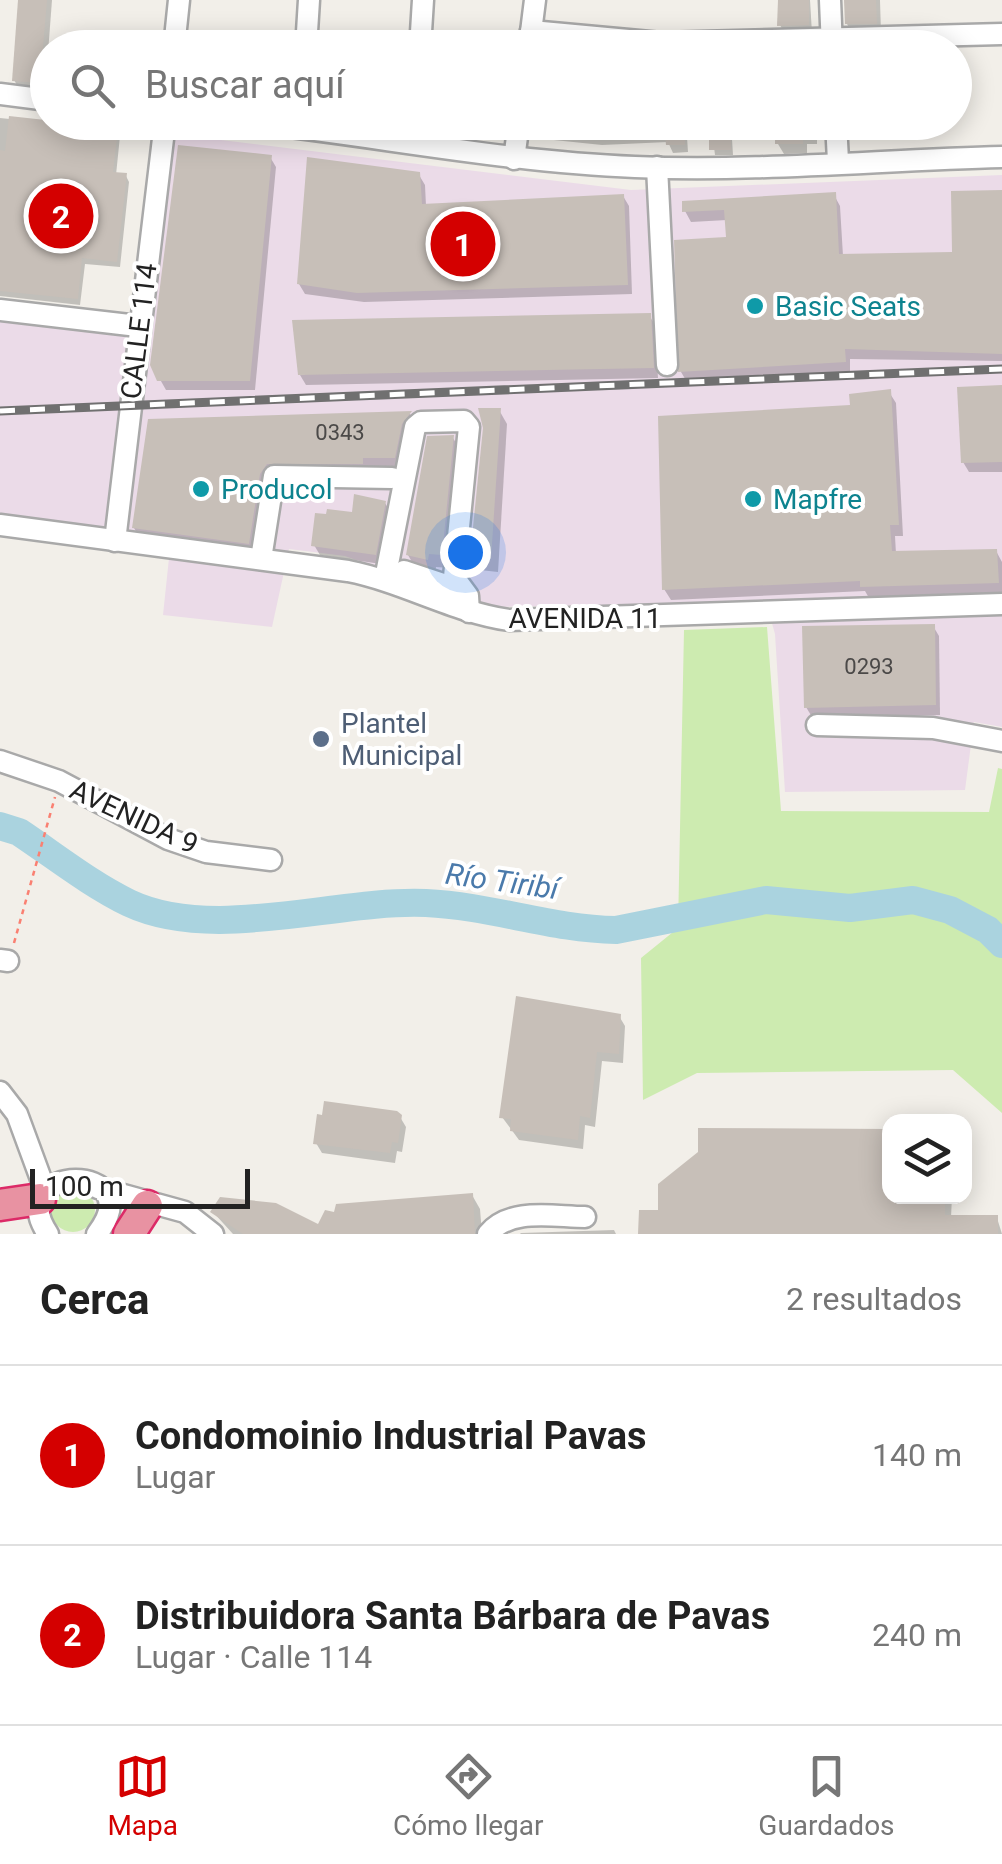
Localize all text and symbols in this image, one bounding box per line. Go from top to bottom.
search box [30,30,972,140]
icon: search [65,58,120,113]
text: Buscar aquí [145,63,345,107]
pin: 2 [28,178,94,254]
pin: 1 [430,206,496,282]
street label: CALLE 114 [114,261,164,401]
place label: Basic Seats [775,290,921,323]
marker: Basic Seats [744,295,766,317]
house number: 0343 [315,420,365,445]
place label: Producol [221,473,333,506]
marker: Producol [190,478,212,500]
place label: Mapfre [773,483,862,516]
marker: Mapfre [742,488,764,510]
your location [440,527,491,578]
street label: AVENIDA 11 [508,602,662,635]
house number: 0293 [844,654,894,679]
place label: Plantel Municipal [341,707,462,772]
marker: Plantel Municipal [310,728,332,750]
street label: AVENIDA 9 [65,773,203,861]
water label: Río Tiribí [443,856,564,907]
map controls [882,1114,972,1204]
button: layers [882,1114,972,1204]
scale bar [30,1164,250,1208]
text: 100 m [45,1170,124,1203]
text: Cerca [40,1275,150,1324]
text: 2 resultados [786,1280,962,1318]
text: Condomoinio Industrial Pavas [135,1414,647,1458]
text: 1 [63,1436,82,1474]
text: 140 m [872,1436,962,1474]
text: Lugar [135,1458,215,1496]
text: Distribuidora Santa Bárbara de Pavas [135,1594,770,1638]
text: 2 [63,1616,82,1654]
text: 240 m [872,1616,962,1654]
text: Lugar · Calle 114 [135,1638,372,1676]
tab: Mapa [107,1749,178,1842]
tab: Cómo llegar [393,1749,544,1842]
tab: Guardados [758,1749,895,1842]

